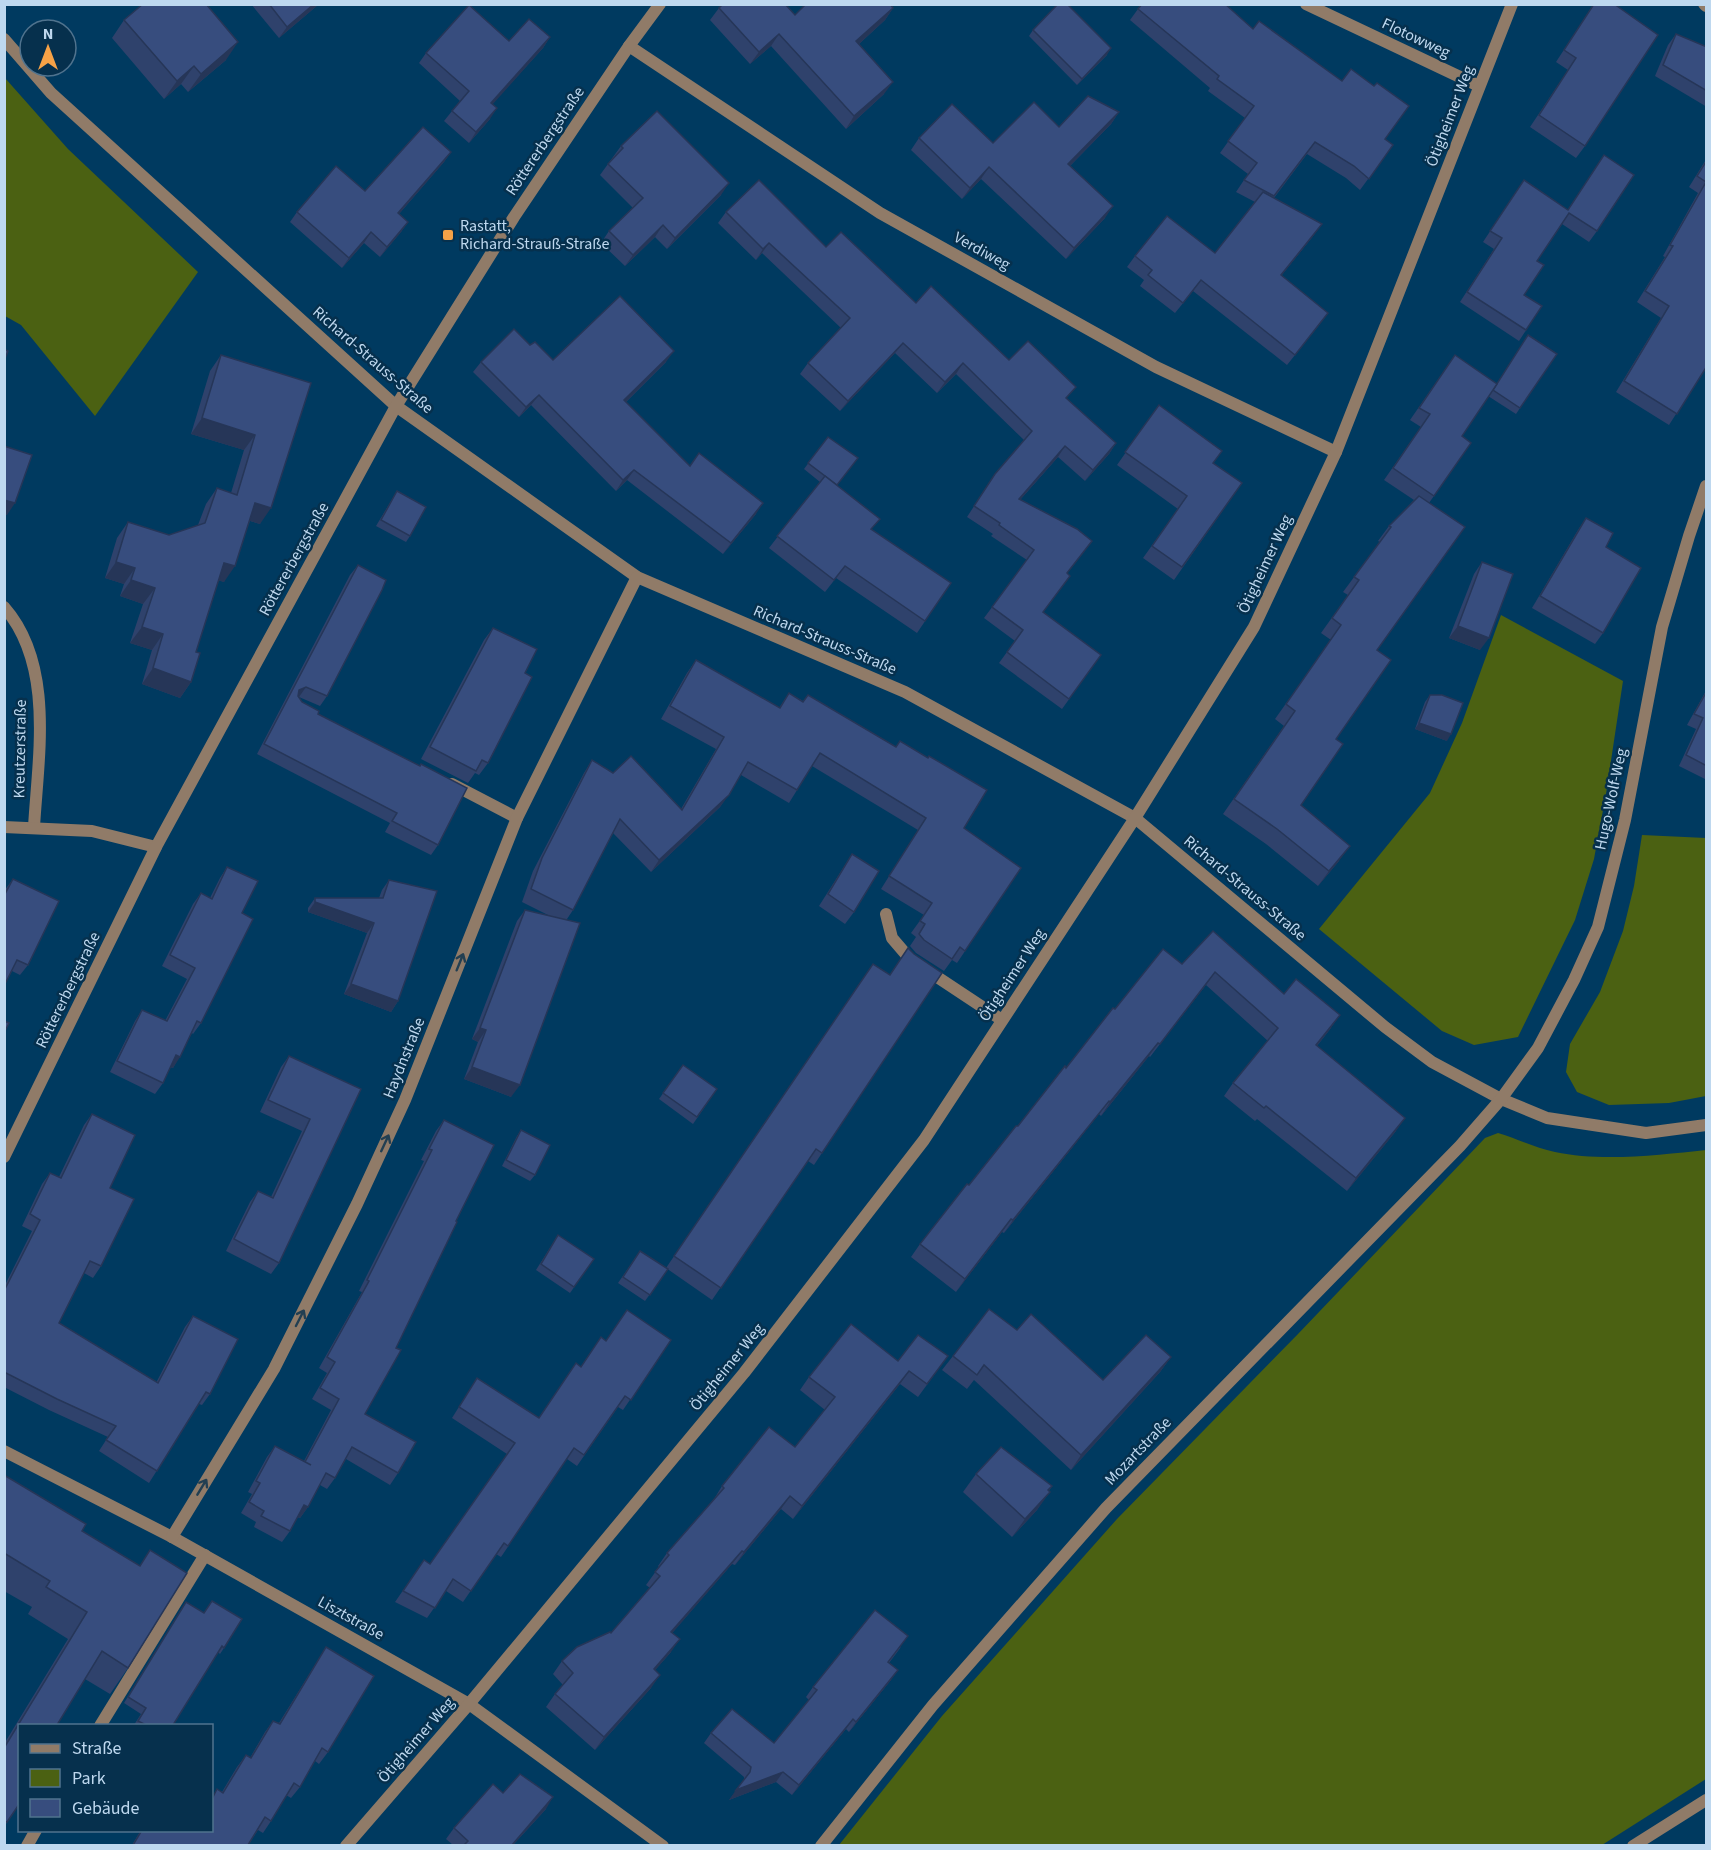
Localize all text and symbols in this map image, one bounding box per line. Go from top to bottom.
street label: Flotowweg [1378,13,1454,63]
north arrow [18,18,78,78]
text: N [43,23,53,45]
street label: Ötigheimer Weg [1421,62,1479,170]
street label: Röttererbergstraße [500,82,590,200]
place label: Rastatt, Richard-Strauß-Straße [460,215,610,255]
street label: Verdiweg [950,226,1014,276]
marker: Rastatt, Richard-Strauß-Straße [441,228,455,242]
street label: Richard-Strauss-Straße [308,301,438,419]
street label: Röttererbergstraße [254,498,334,620]
street label: Ötigheimer Weg [1232,511,1298,617]
street label: Richard-Strauss-Straße [750,600,900,680]
street label: Kreutzerstraße [8,699,32,799]
street label: Hugo-Wolf-Weg [1589,746,1633,852]
street label: Richard-Strauss-Straße [1179,830,1311,946]
street label: Ötigheimer Weg [974,924,1050,1026]
street label: Röttererbergstraße [30,928,106,1052]
one-way arrow [455,954,466,972]
street label: Haydnstraße [378,1014,430,1102]
one-way arrow [380,1134,392,1152]
one-way arrow [295,1309,306,1327]
street label: Ötigheimer Weg [685,1319,769,1415]
street label: Mozartstraße [1100,1412,1176,1490]
one-way arrow [197,1479,209,1496]
street label: Lisztstraße [314,1591,388,1645]
street label: Ötigheimer Weg [373,1692,459,1788]
legend [18,1724,213,1832]
text: Straße [72,1736,122,1761]
text: Park [72,1766,106,1791]
text: Gebäude [72,1796,140,1821]

